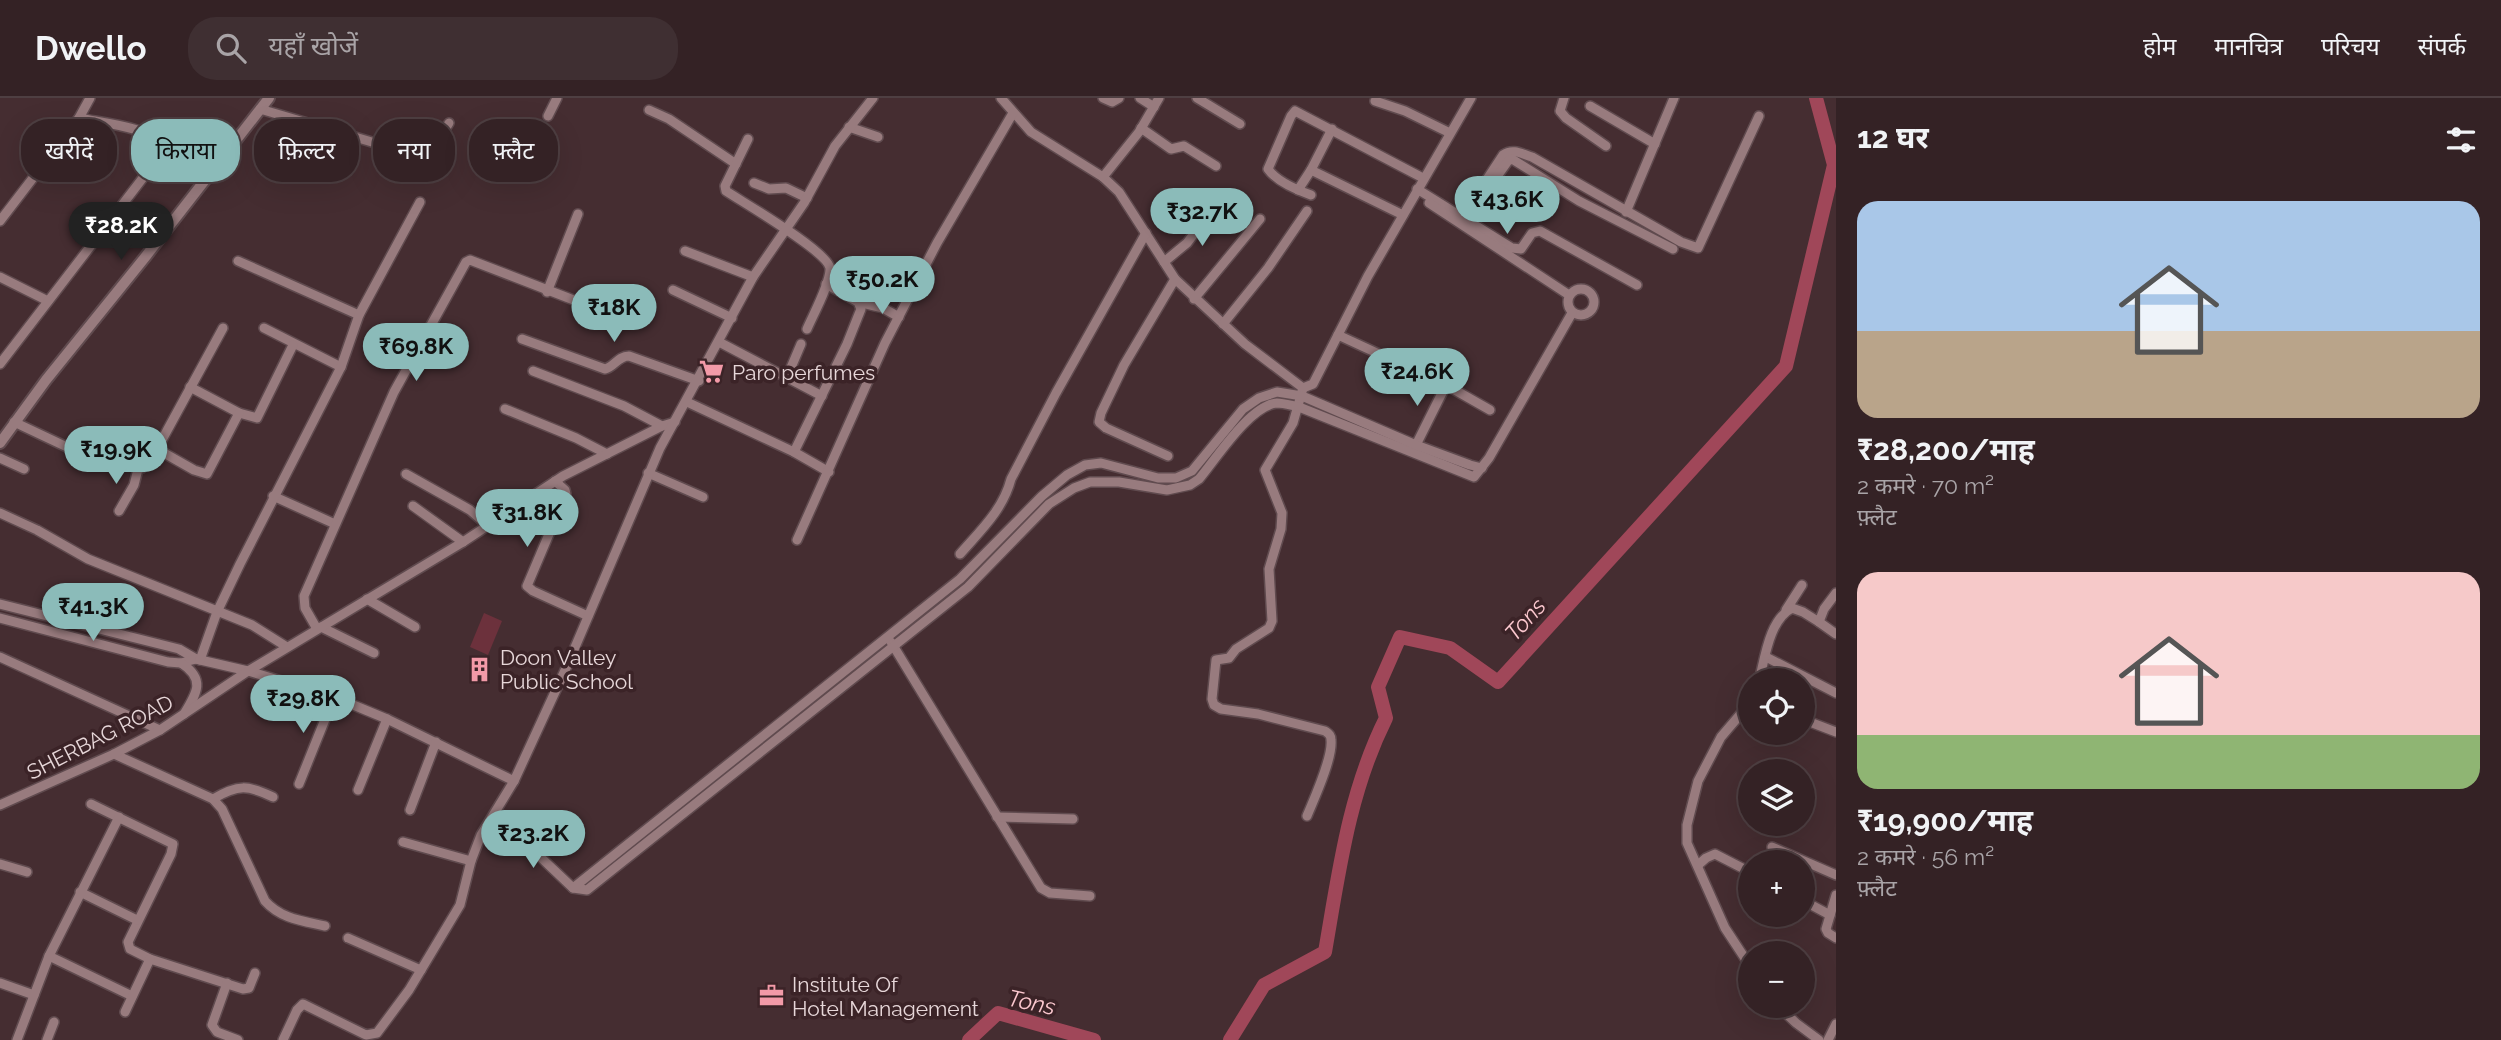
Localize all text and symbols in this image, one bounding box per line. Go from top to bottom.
search box [188,17,678,80]
text: Dwello [35,29,146,68]
icon: search [212,29,250,67]
text: यहाँ खोजें [268,31,358,61]
text: होम [2143,32,2176,61]
text: मानचित्र [2214,32,2283,61]
text: परिचय [2321,32,2380,61]
text: संपर्क [2418,32,2466,61]
chip: खरीदें [21,119,117,182]
chip: किराया [131,119,240,182]
chip: फ़िल्टर [254,119,359,182]
chip: नया [373,119,455,182]
chip: फ़्लैट [469,119,558,182]
text: 12 घर [1857,120,1929,155]
icon: filters [2442,121,2480,159]
pin: ₹43.6K [1450,176,1564,236]
text: ₹43.6K [1471,185,1543,212]
pin: ₹32.7K [1145,188,1259,248]
text: ₹32.7K [1166,197,1238,224]
pin: ₹28.2K [64,202,178,262]
text: ₹28.2K [85,211,157,238]
icon: home [2106,247,2232,373]
pin: ₹50.2K [825,256,939,316]
text: ₹50.2K [846,265,918,292]
pin: ₹18K [573,285,655,344]
text: ₹18K [588,293,640,320]
pin: ₹69.8K [359,324,473,383]
text: ₹69.8K [379,332,453,359]
pin: ₹24.6K [1360,348,1474,408]
text: ₹24.6K [1381,357,1453,384]
supermarket icon: Paro perfumes [698,358,726,386]
place label: Paro perfumes [732,360,875,385]
pin: ₹19.9K [59,426,173,486]
text: ₹28,200/माह [1857,432,2035,467]
text: ₹19.9K [80,435,152,462]
text: 2 कमरे · 70 m² [1857,472,1994,499]
pin: ₹31.8K [470,490,584,549]
text: ₹31.8K [492,498,562,525]
text: फ़्लैट [1857,503,1897,530]
pin: ₹41.3K [36,584,150,643]
text: ₹41.3K [58,592,128,619]
water label: Tons [1499,592,1551,646]
icon: home [2106,618,2232,744]
place label: Doon Valley Public School [500,645,633,694]
building icon: Doon Valley Public School [466,655,494,683]
map controls [1738,668,1815,1018]
button: locate [1738,668,1815,745]
pin: ₹29.8K [246,676,360,735]
text: ₹29.8K [266,684,340,711]
street label: SHERBAG ROAD [23,689,177,785]
button: layers [1738,759,1815,836]
text: ₹19,900/माह [1857,803,2033,838]
pin: ₹23.2K [476,810,590,870]
text: ₹23.2K [497,819,569,846]
text: 2 कमरे · 56 m² [1857,843,1994,870]
button: + [1738,850,1815,927]
text: फ़्लैट [1857,874,1897,901]
button: − [1738,941,1815,1018]
place label: Institute Of Hotel Management [792,972,979,1021]
office icon: Institute Of Hotel Management [758,982,786,1010]
water label: Tons [1006,984,1058,1020]

